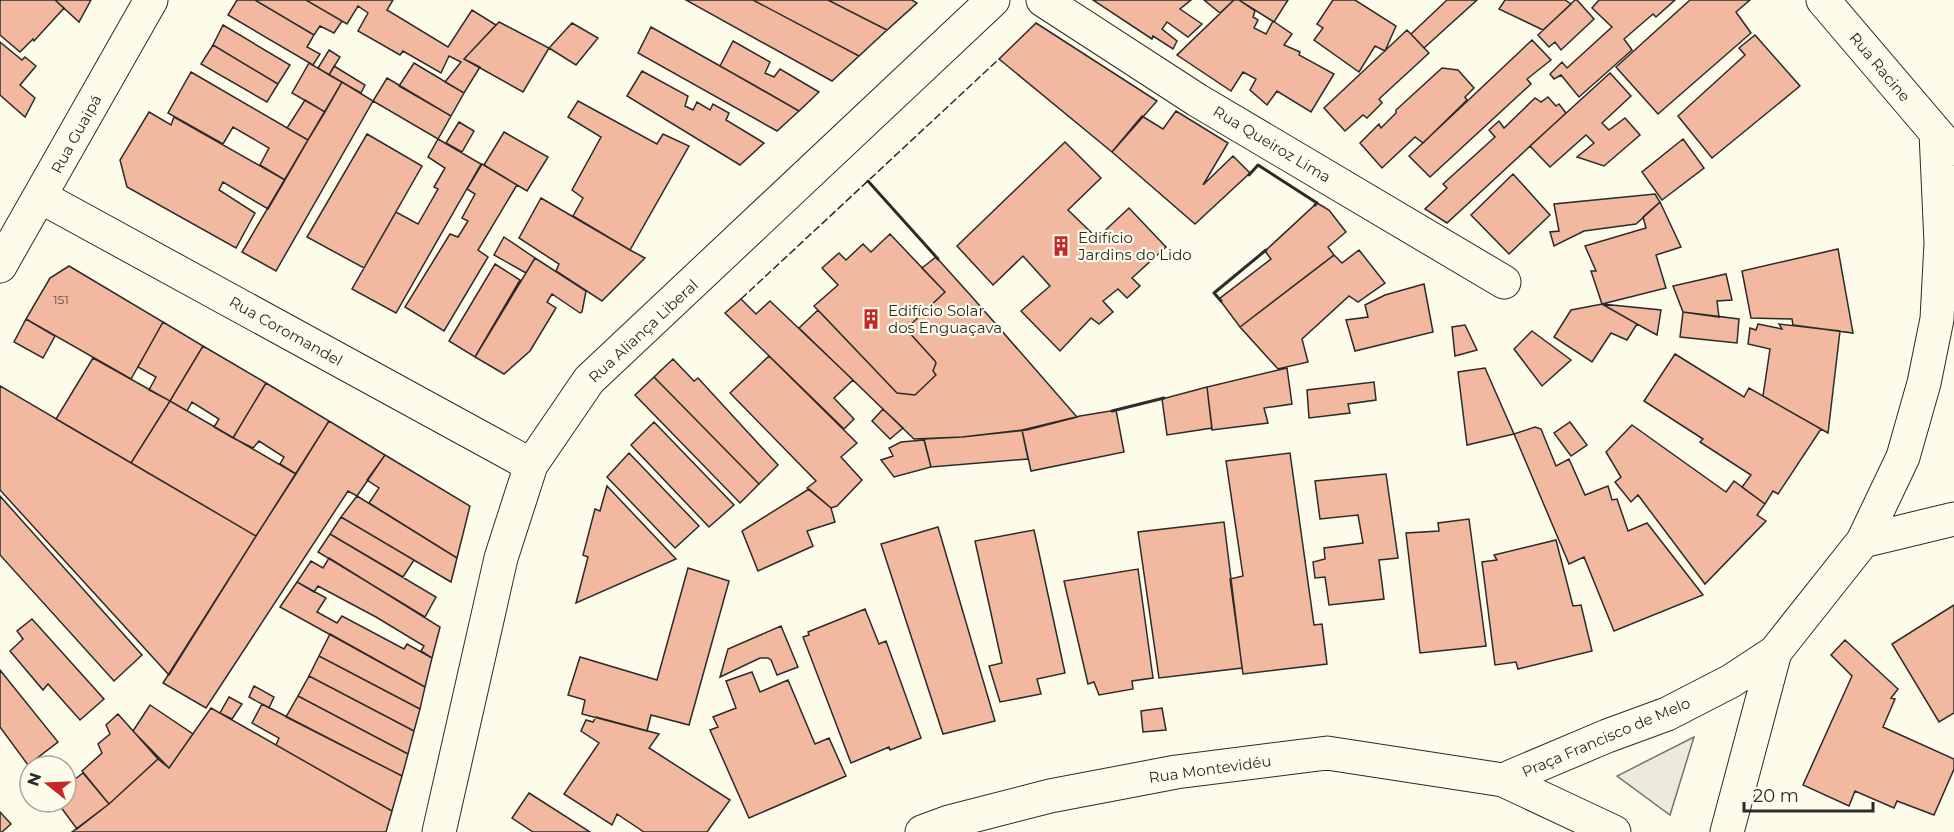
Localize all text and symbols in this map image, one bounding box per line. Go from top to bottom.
street label: Rua Racine [1845,28,1915,106]
street label: Rua Guaipá [47,91,105,177]
street label: Rua Queiroz Lima [1210,101,1334,187]
place label: Edifício Jardins do Lido [1077,228,1192,264]
building icon: Edifício Jardins do Lido [1049,234,1073,258]
street label: Rua Aliança Liberal [584,275,702,387]
house number: 151 [53,292,69,307]
street label: Rua Coromandel [226,292,346,370]
place label: Edifício Solar dos Enguaçava [888,301,1002,337]
building icon: Edifício Solar dos Enguaçava [859,307,883,331]
street label: Praça Francisco de Melo [1519,693,1693,781]
street label: Rua Montevidéu [1147,751,1273,787]
north arrow [18,754,78,814]
text: N [23,770,45,789]
scale bar [1744,775,1873,813]
text: 20 m [1753,785,1799,807]

